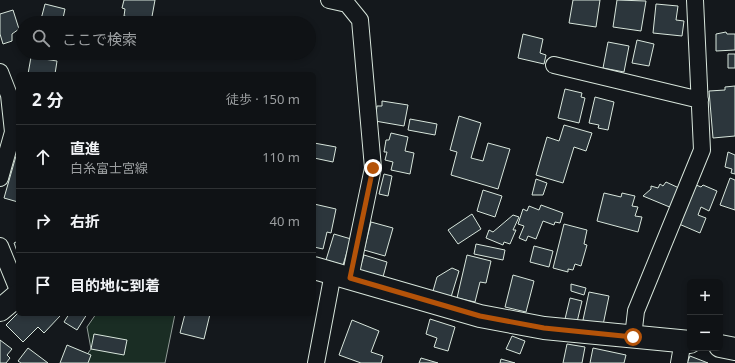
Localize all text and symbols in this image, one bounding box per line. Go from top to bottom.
search box [16,16,316,60]
icon: search [30,27,52,49]
text: ここで検索 [62,29,137,49]
text: 2 分 [32,88,63,111]
text: 徒歩 · 150 m [226,90,300,108]
text: 直進 [70,138,100,158]
icon: ahead [32,146,54,168]
text: 110 m [262,148,300,166]
text: 白糸富士宮線 [70,159,148,177]
route end [364,159,382,177]
icon: right [32,210,54,232]
text: 右折 [70,211,100,231]
text: 40 m [270,212,300,230]
icon: arrive [32,274,54,296]
text: 目的地に到着 [70,275,160,295]
map controls [687,279,723,351]
button: + [687,279,723,315]
button: − [687,315,723,351]
route start [624,328,642,346]

